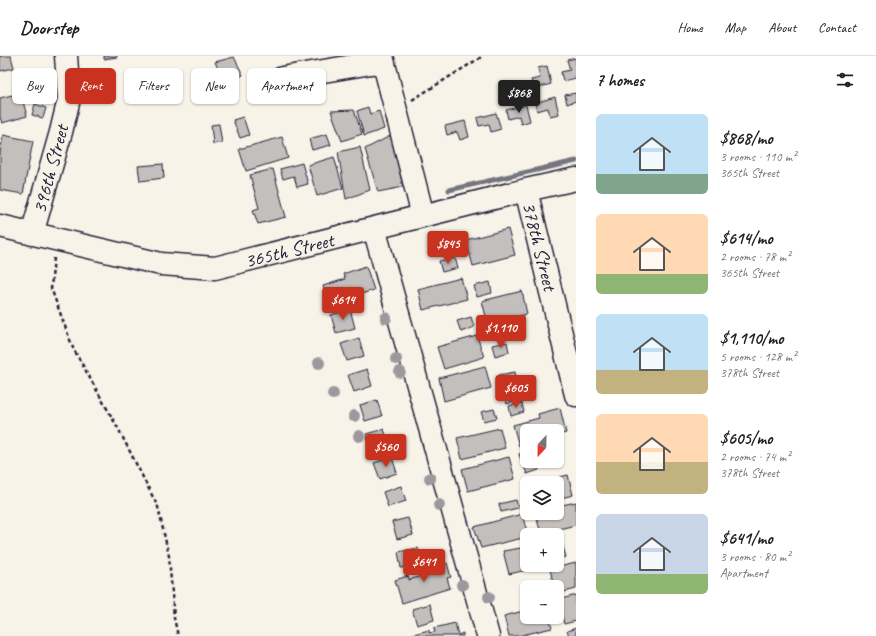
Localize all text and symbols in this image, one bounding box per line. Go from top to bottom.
text: Doorstep [20,16,78,40]
text: Home [677,19,703,36]
text: Map [725,19,746,36]
text: About [768,19,796,36]
text: Contact [818,19,856,36]
chip: Buy [12,68,57,104]
chip: Rent [65,68,116,104]
chip: Filters [124,68,183,104]
chip: New [191,68,239,104]
chip: Apartment [247,68,326,104]
icon: filters [834,69,856,91]
text: 7 homes [596,70,644,91]
pin: $868 [495,80,543,114]
text: $868 [507,85,531,101]
street label: 396th Street [27,120,75,216]
text: $868/mo [720,128,773,149]
icon: home [628,130,676,178]
text: 3 rooms · 110 m² [720,149,796,165]
text: 365th Street [720,165,779,181]
street label: 378th Street [516,199,563,295]
street label: 365th Street [242,227,338,274]
text: $614/mo [720,228,773,249]
icon: home [628,230,676,278]
pin: $845 [424,231,472,265]
text: $845 [436,236,460,252]
text: 2 rooms · 78 m² [720,249,790,265]
text: 365th Street [720,265,779,281]
pin: $614 [319,287,367,321]
text: $614 [331,292,355,308]
pin: $1,110 [468,315,534,349]
text: $1,110 [485,320,517,336]
text: $1,110/mo [720,328,783,349]
icon: home [628,330,676,378]
text: 5 rooms · 128 m² [720,349,796,365]
text: 378th Street [720,365,779,381]
pin: $605 [492,375,540,409]
text: $605 [504,380,528,396]
north arrow [520,424,564,468]
map controls [520,424,564,624]
text: $605/mo [720,428,772,449]
icon: home [628,430,676,478]
pin: $560 [362,434,410,468]
text: $560 [374,439,398,455]
text: 2 rooms · 74 m² [720,449,790,465]
text: 378th Street [720,465,779,481]
button: layers [520,476,564,520]
button: + [520,528,564,572]
text: $641/mo [720,528,773,549]
icon: home [628,530,676,578]
pin: $641 [400,549,448,583]
text: 3 rooms · 80 m² [720,549,790,565]
text: $641 [412,554,436,570]
text: Apartment [720,565,768,581]
button: − [520,580,564,624]

